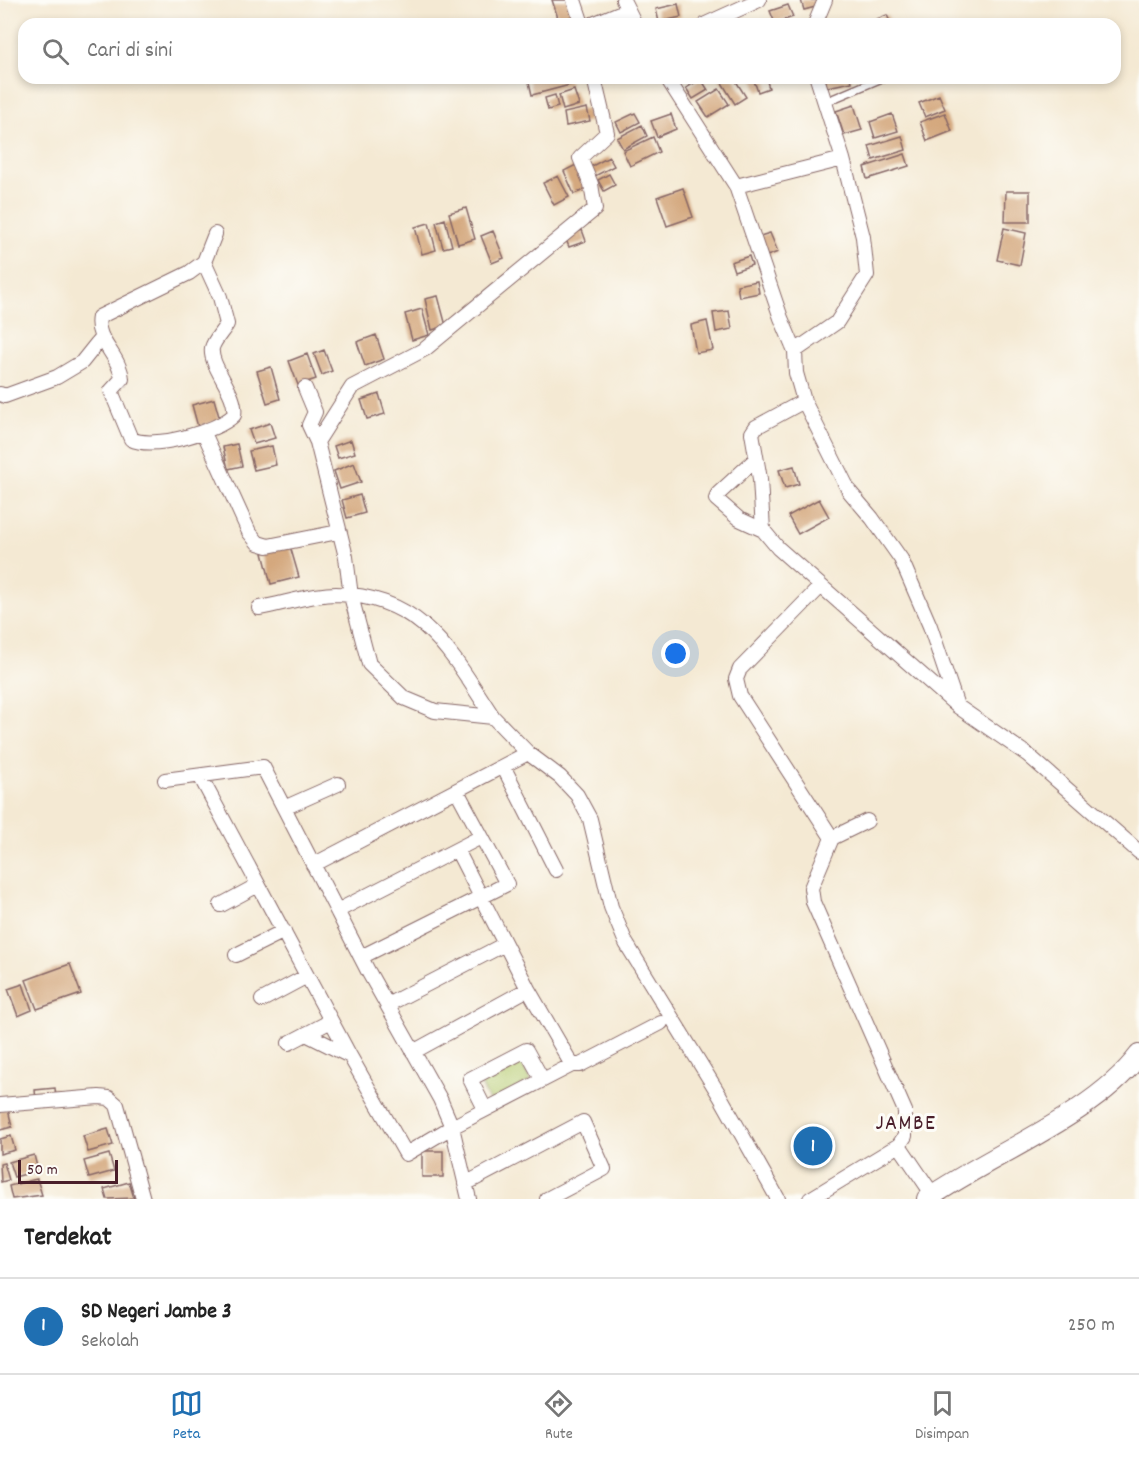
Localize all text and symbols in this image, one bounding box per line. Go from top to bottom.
search box [18,18,1121,84]
icon: search [39,35,72,68]
text: Cari di sini [87,36,172,67]
your location [661,639,690,668]
district label: JAMBE [876,1109,936,1140]
pin: 1 [794,1124,832,1168]
scale bar [18,1157,118,1184]
text: 50 m [27,1159,58,1182]
text: Terdekat [24,1220,112,1257]
text: SD Negeri Jambe 3 [81,1297,232,1328]
text: 1 [41,1312,46,1340]
text: 250 m [1068,1312,1115,1340]
text: Sekolah [81,1328,139,1356]
tab: Peta [170,1387,203,1446]
tab: Rute [542,1387,575,1446]
tab: Disimpan [915,1387,969,1446]

